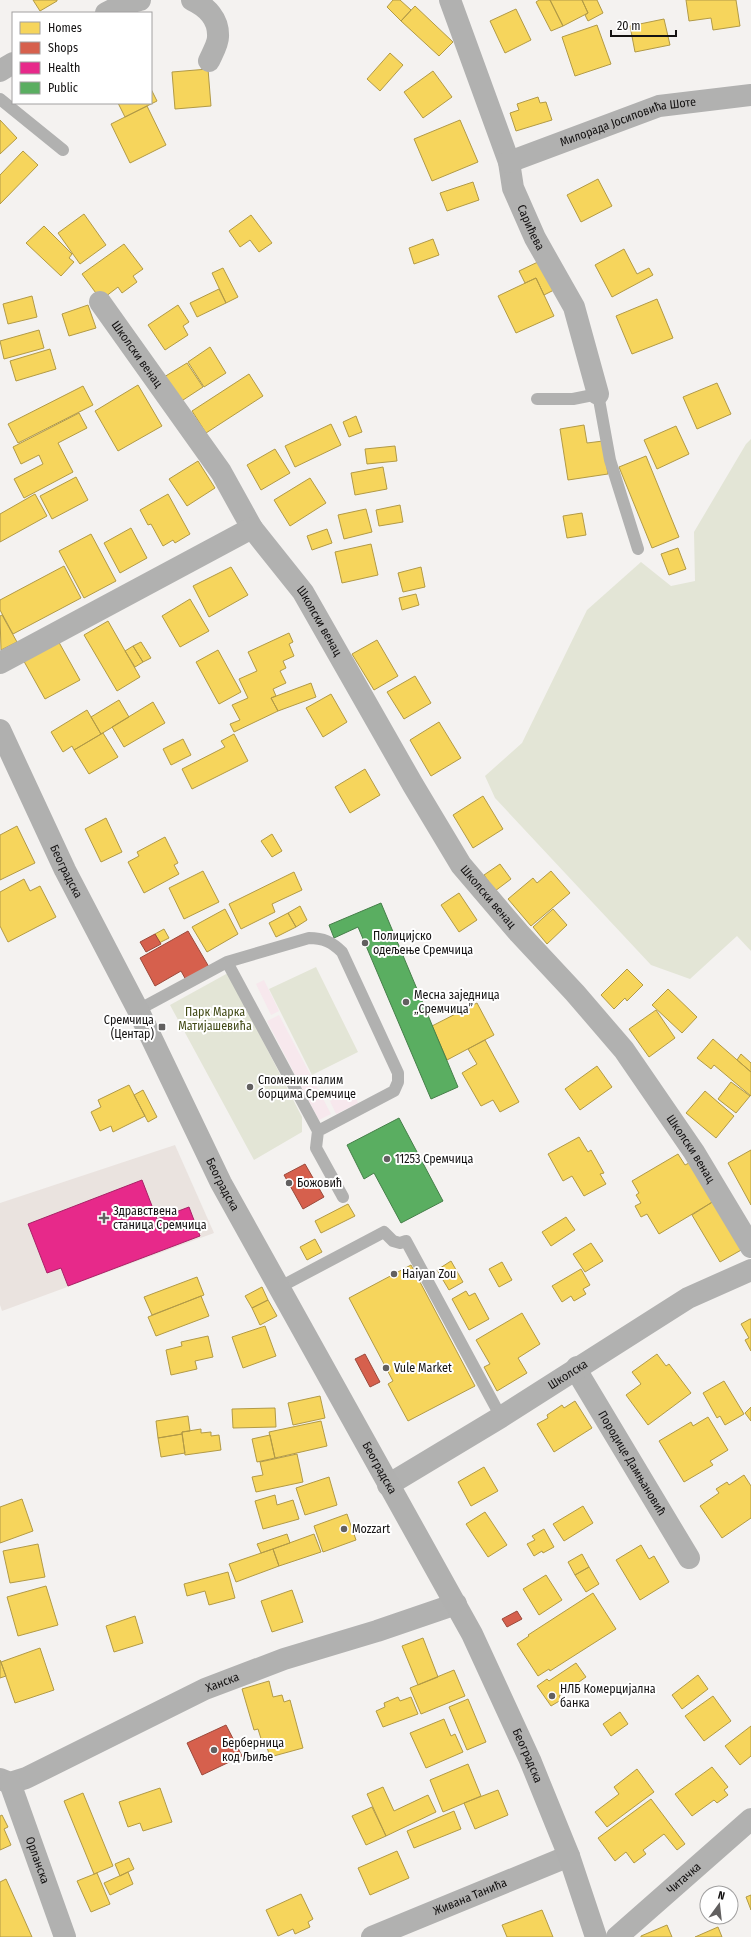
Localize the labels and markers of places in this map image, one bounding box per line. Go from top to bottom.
place label: Полицијско одељење Сремчица [373,929,473,957]
marker: Полицијско одељење Сремчица [360,938,370,948]
place label: Месна заједница „Сремчица” [414,988,500,1016]
marker: Месна заједница „Сремчица” [401,997,411,1007]
place label: Сремчица (Центар) [104,1013,154,1041]
marker: Сремчица (Центар) [157,1022,167,1032]
place label: Споменик палим борцима Сремчице [258,1073,356,1101]
marker: Споменик палим борцима Сремчице [245,1082,255,1092]
place label: 11253 Сремчица [395,1152,473,1166]
marker: 11253 Сремчица [382,1154,392,1164]
place label: Божовић [297,1176,342,1190]
marker: Божовић [284,1178,294,1188]
place label: Здравствена станица Сремчица [113,1204,207,1232]
marker: Здравствена станица Сремчица [98,1212,110,1224]
place label: Haiyan Zou [402,1267,456,1281]
marker: Haiyan Zou [389,1269,399,1279]
place label: Vule Market [394,1361,452,1375]
marker: Vule Market [381,1363,391,1373]
place label: Mozzart [352,1522,390,1536]
marker: Mozzart [339,1524,349,1534]
place label: НЛБ Комерцијална банка [560,1682,656,1710]
marker: НЛБ Комерцијална банка [547,1691,557,1701]
place label: Берберница код Љиље [222,1736,284,1764]
marker: Берберница код Љиље [209,1745,219,1755]

